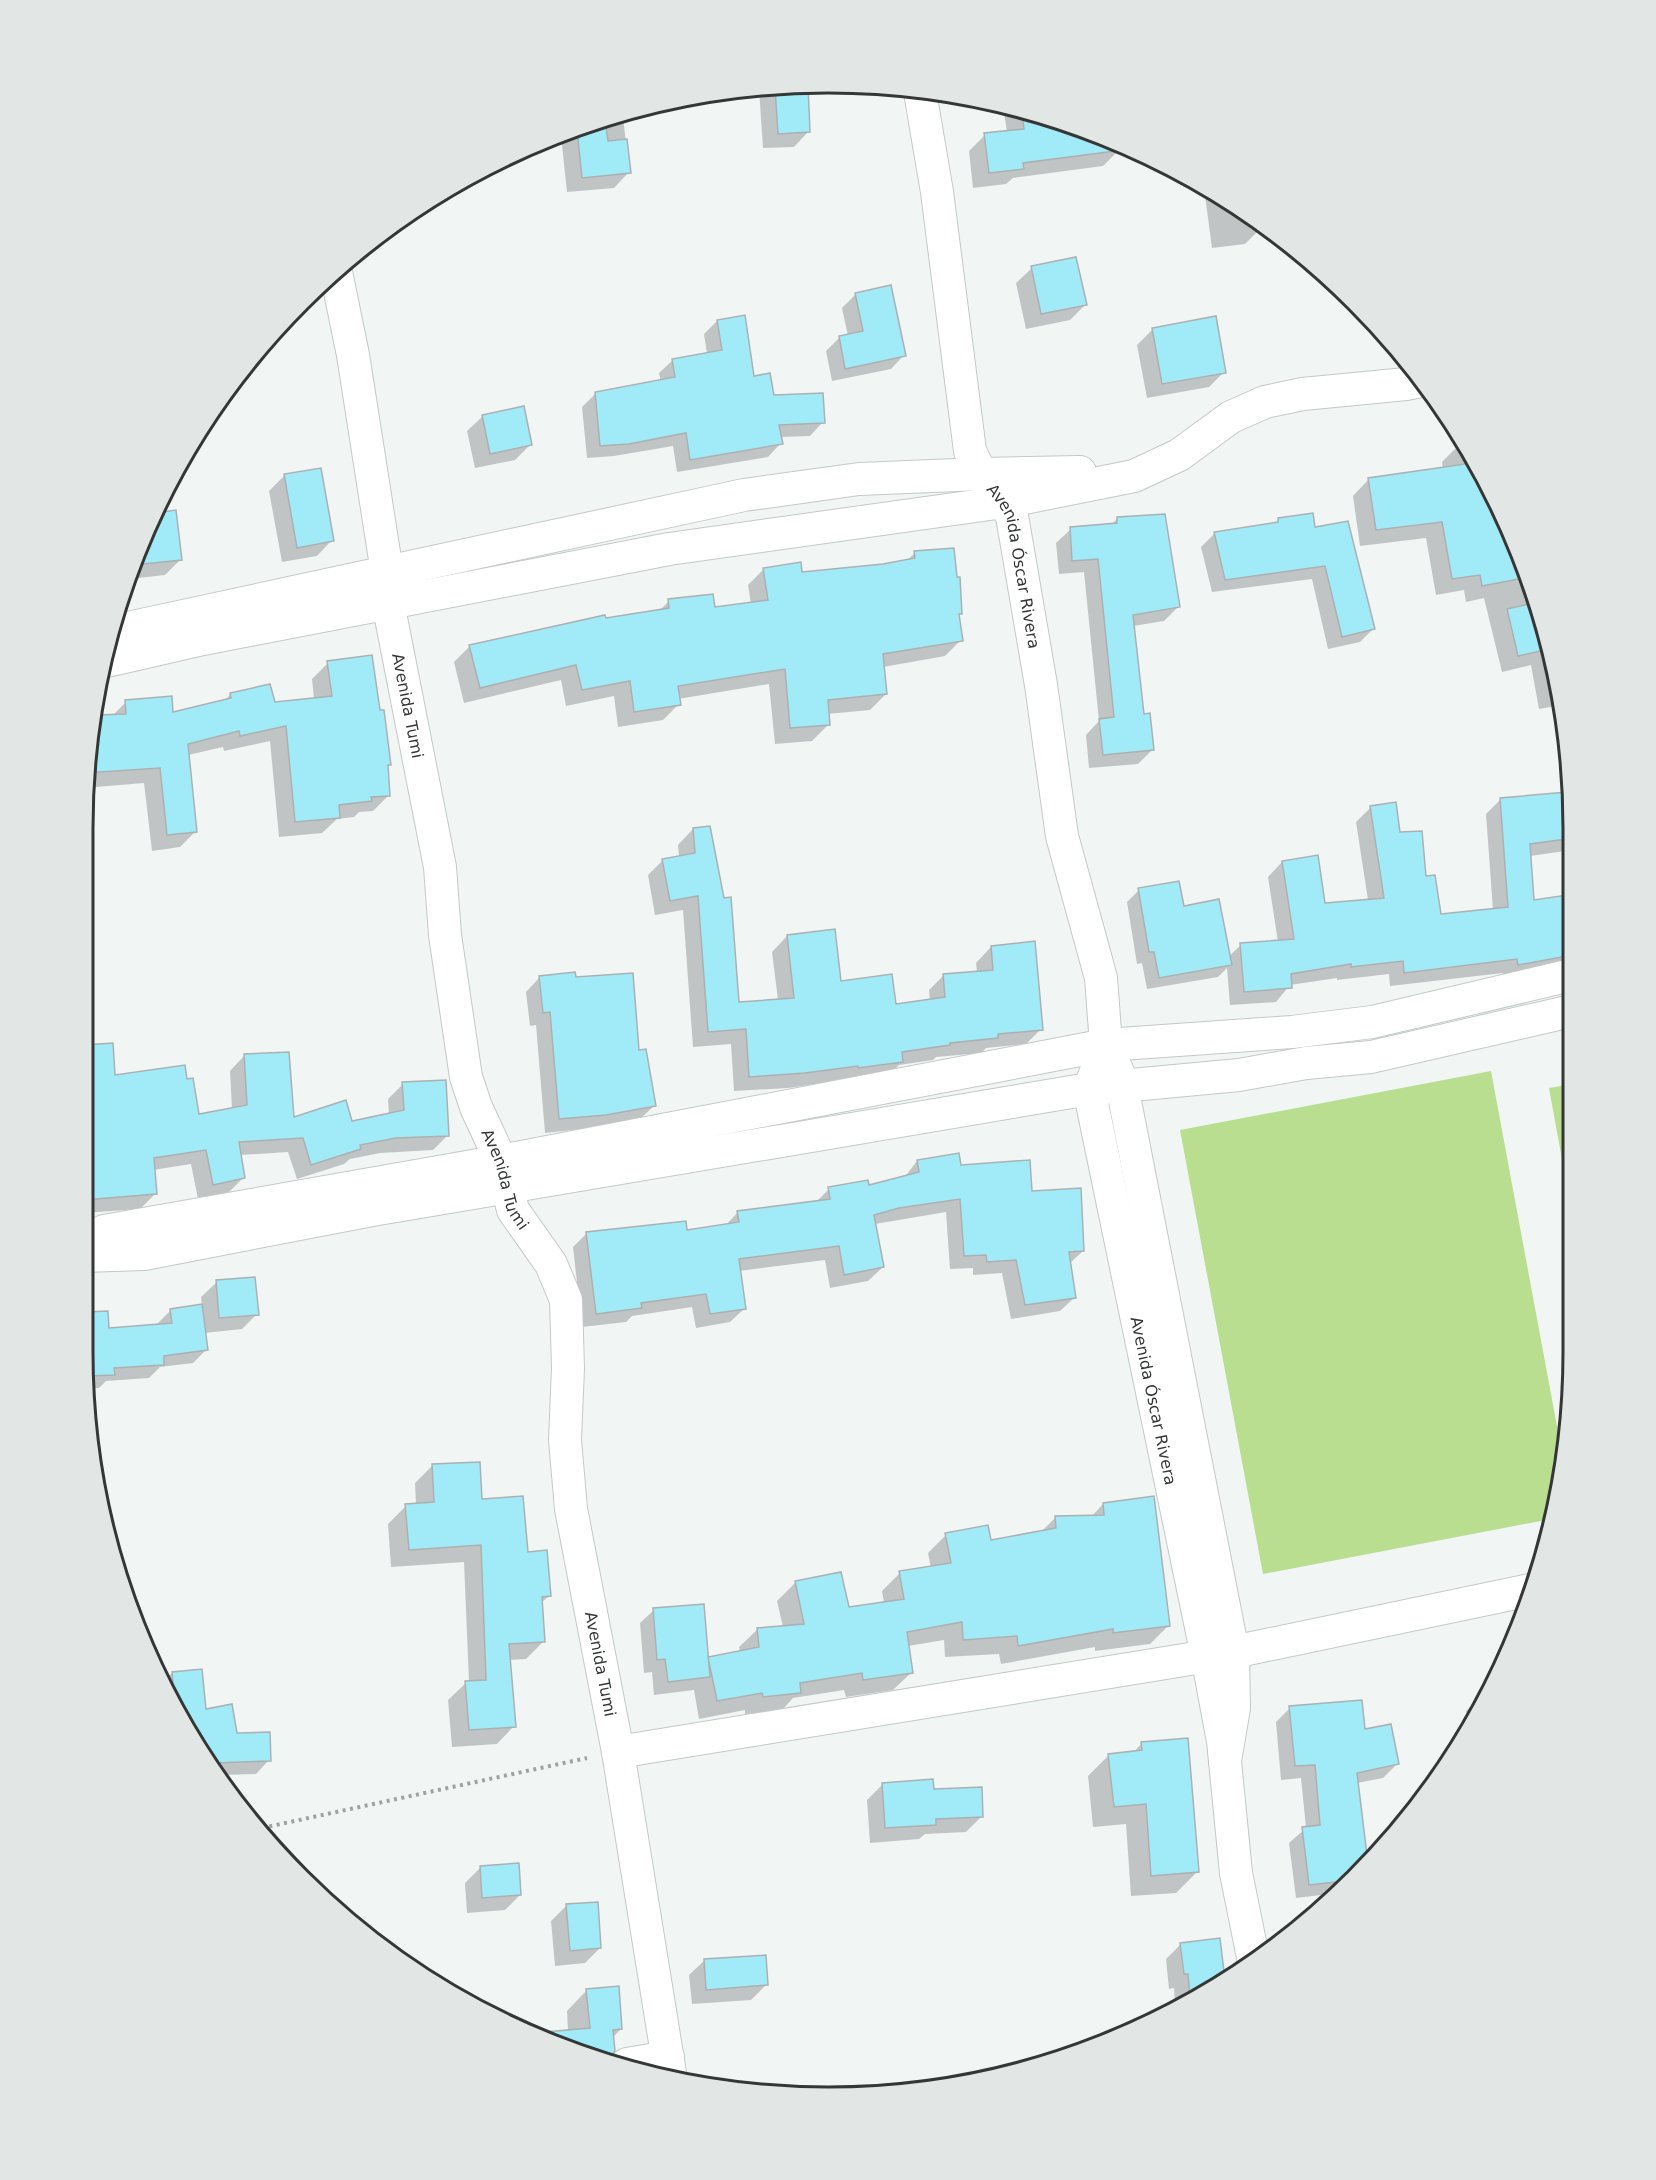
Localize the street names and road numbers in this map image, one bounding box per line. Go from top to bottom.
street label: Avenida Óscar Rivera [983,480,1044,650]
street label: Avenida Tumi [388,652,427,760]
street label: Avenida Tumi [477,1126,533,1233]
street label: Avenida Óscar Rivera [1127,1315,1180,1487]
street label: Avenida Tumi [581,1610,620,1718]

